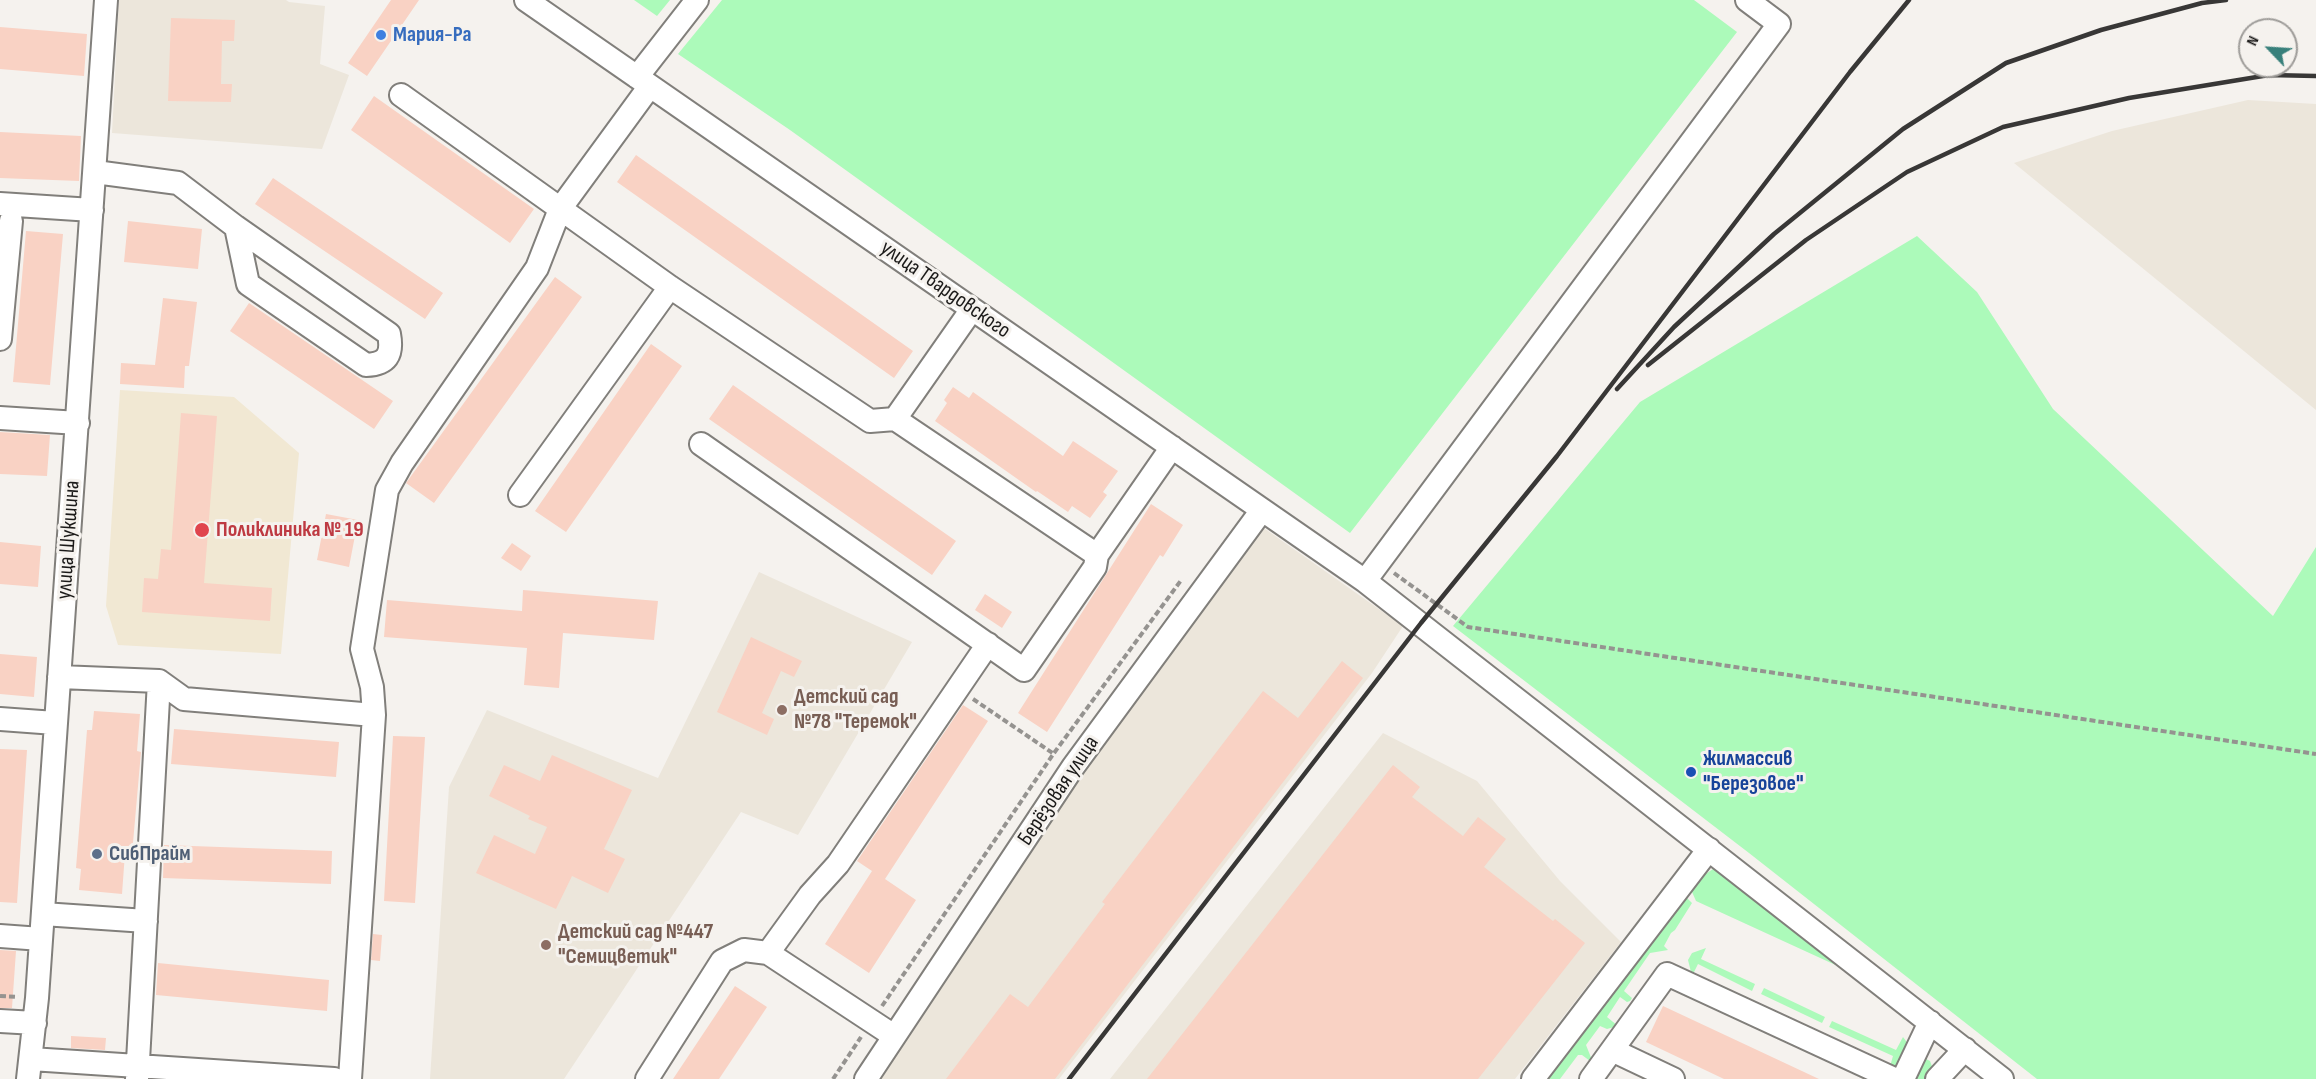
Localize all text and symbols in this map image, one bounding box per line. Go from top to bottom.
north arrow [2238,18,2298,78]
place label: Мария-Ра [393,22,471,48]
marker: Мария-Ра [374,28,388,42]
text: N [2243,33,2263,49]
street label: улица Твардовского [875,235,1015,345]
street label: улица Шукшина [52,480,86,600]
place label: Поликлиника № 19 [216,517,364,543]
marker: Поликлиника № 19 [193,521,211,539]
place label: Детский сад №78 "Теремок" [794,684,917,736]
marker: Детский сад №78 "Теремок" [775,703,789,717]
street label: Берёзовая улица [1013,731,1105,851]
place label: жилмассив "Березовое" [1703,746,1803,798]
marker: жилмассив "Березовое" [1684,765,1698,779]
place label: СибПрайм [109,841,191,867]
marker: СибПрайм [90,847,104,861]
place label: Детский сад №447 "Семицветик" [558,919,713,970]
marker: Детский сад №447 "Семицветик" [539,938,553,952]

